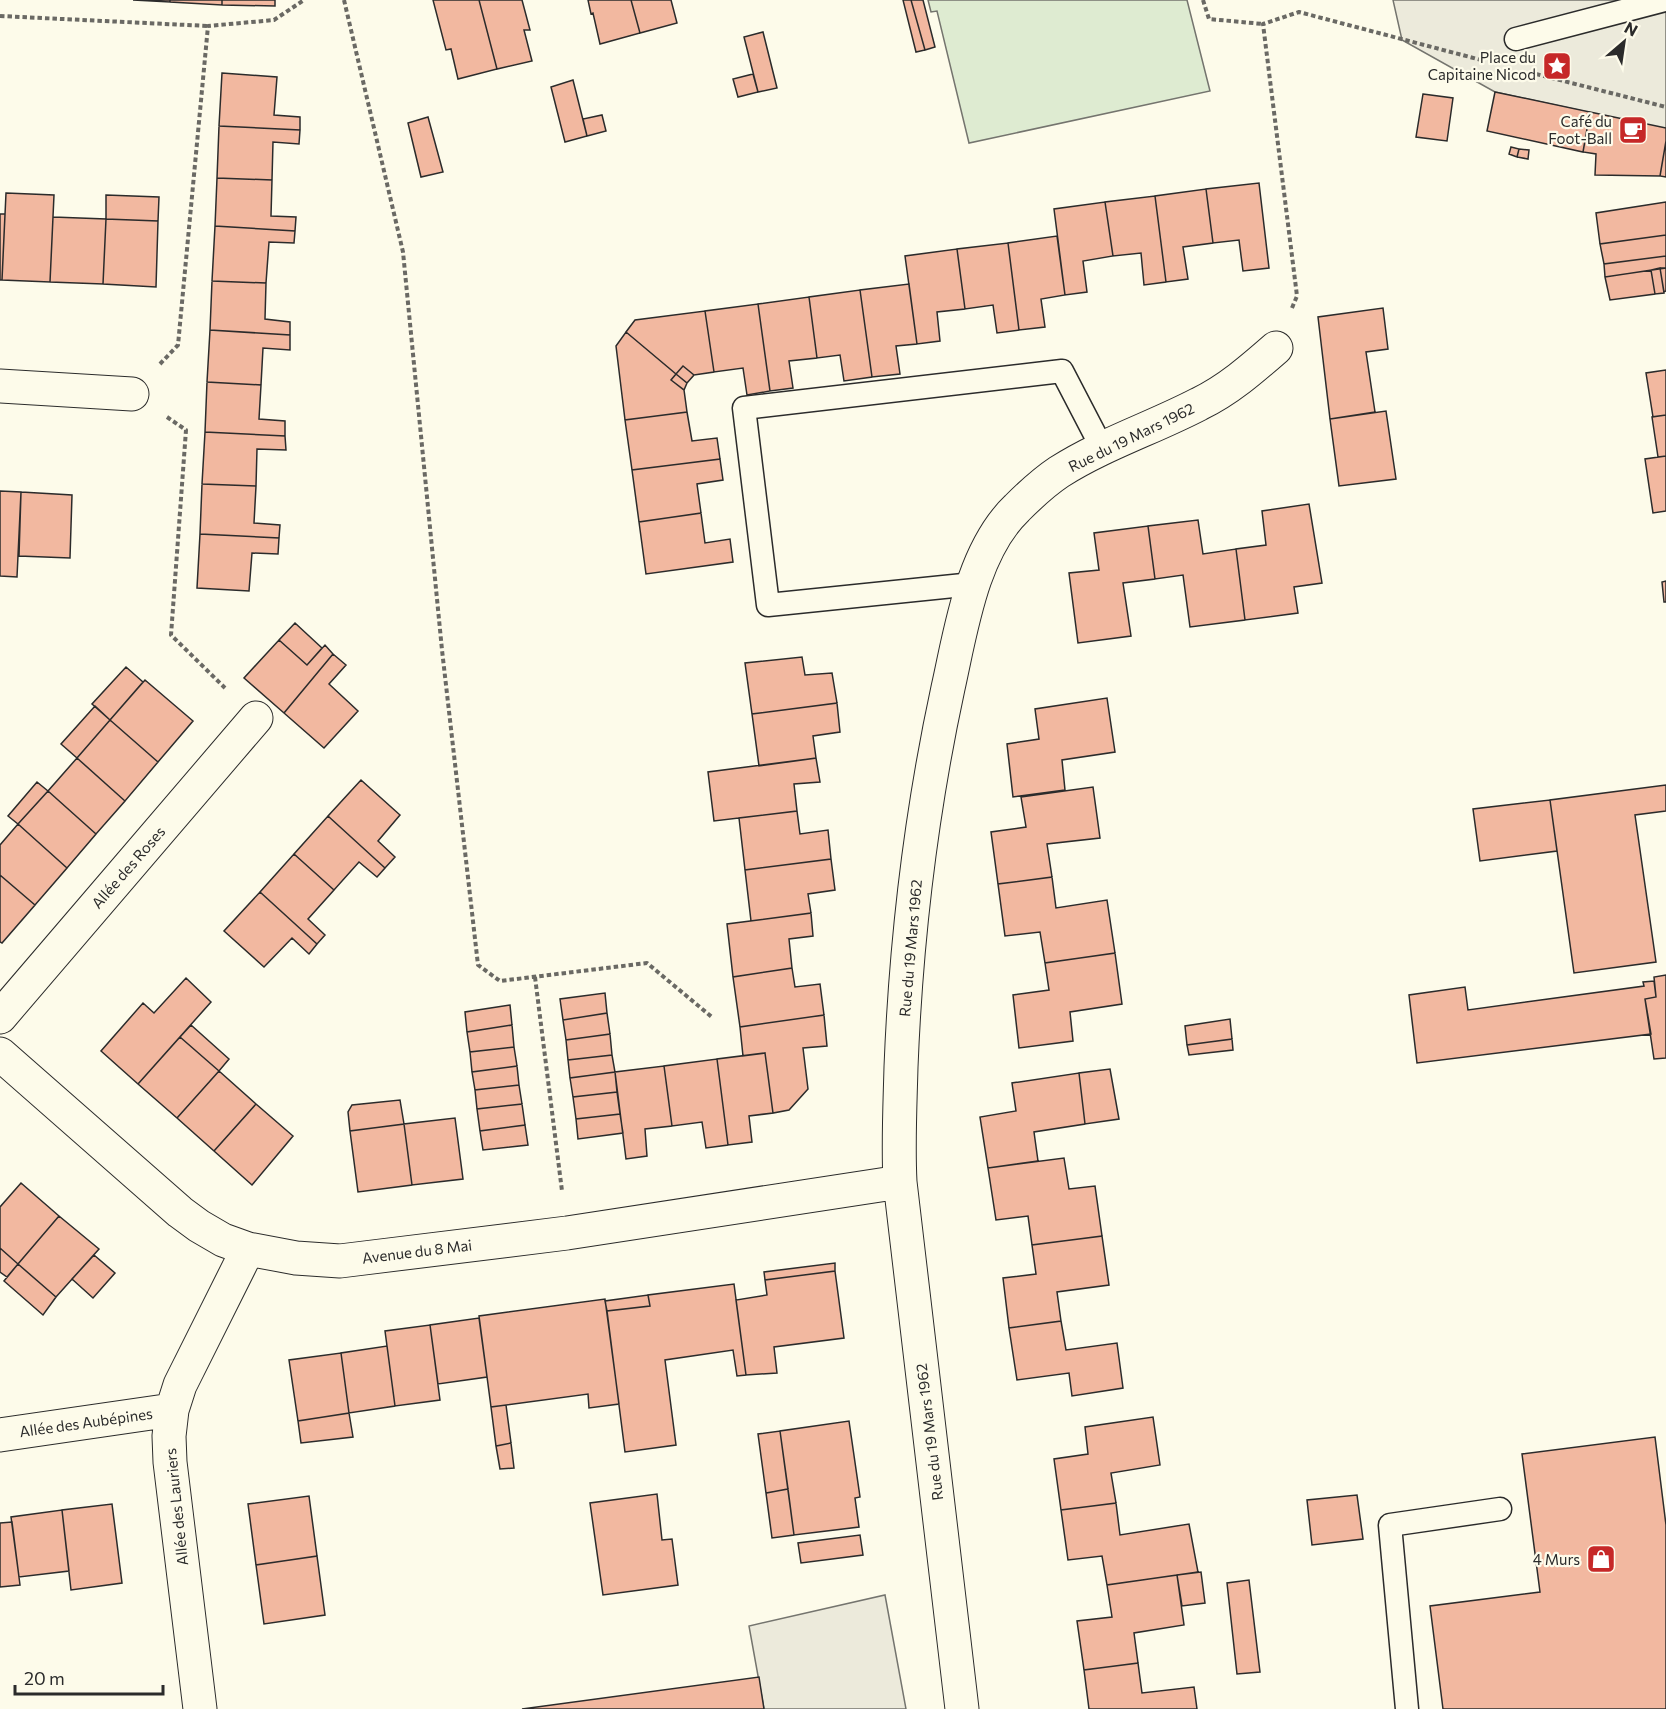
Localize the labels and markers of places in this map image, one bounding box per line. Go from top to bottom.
place label: Place du Capitaine Nicod [1428,48,1536,83]
place icon: Place du Capitaine Nicod [1541,50,1573,82]
place label: Café du Foot-Ball [1548,112,1612,147]
cafe icon: Café du Foot-Ball [1617,114,1649,146]
shop icon: 4 Murs [1585,1543,1617,1575]
place label: 4 Murs [1533,1550,1580,1568]

